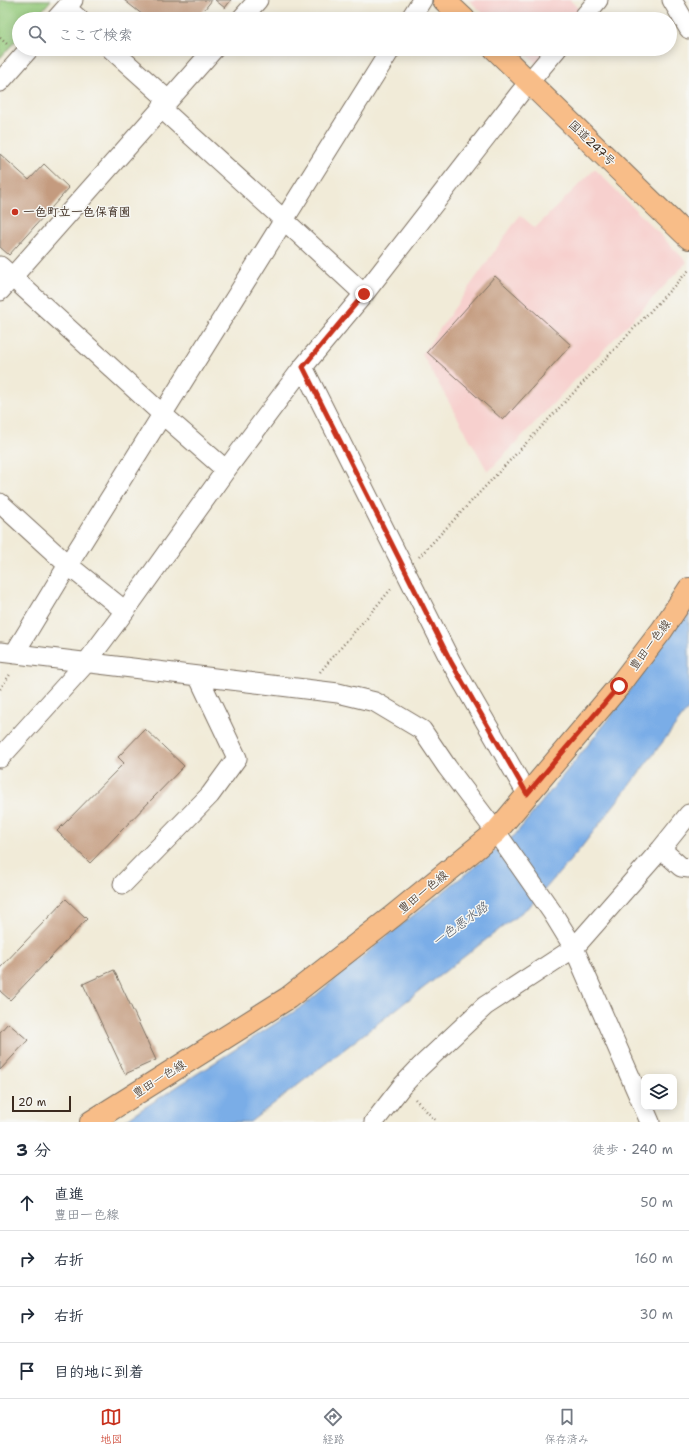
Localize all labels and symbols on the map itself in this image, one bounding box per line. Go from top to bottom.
street label: 国道247号 [565,117,619,169]
place label: 一色町立一色保育園 [23,204,131,220]
marker: 一色町立一色保育園 [10,207,20,217]
route end [355,285,373,303]
street label: 豊田一色線 [626,616,674,674]
route start [610,677,628,695]
street label: 豊田一色線 [395,867,451,917]
water label: 一色悪水路 [429,897,492,950]
street label: 豊田一色線 [129,1056,189,1102]
scale bar [12,1094,71,1113]

